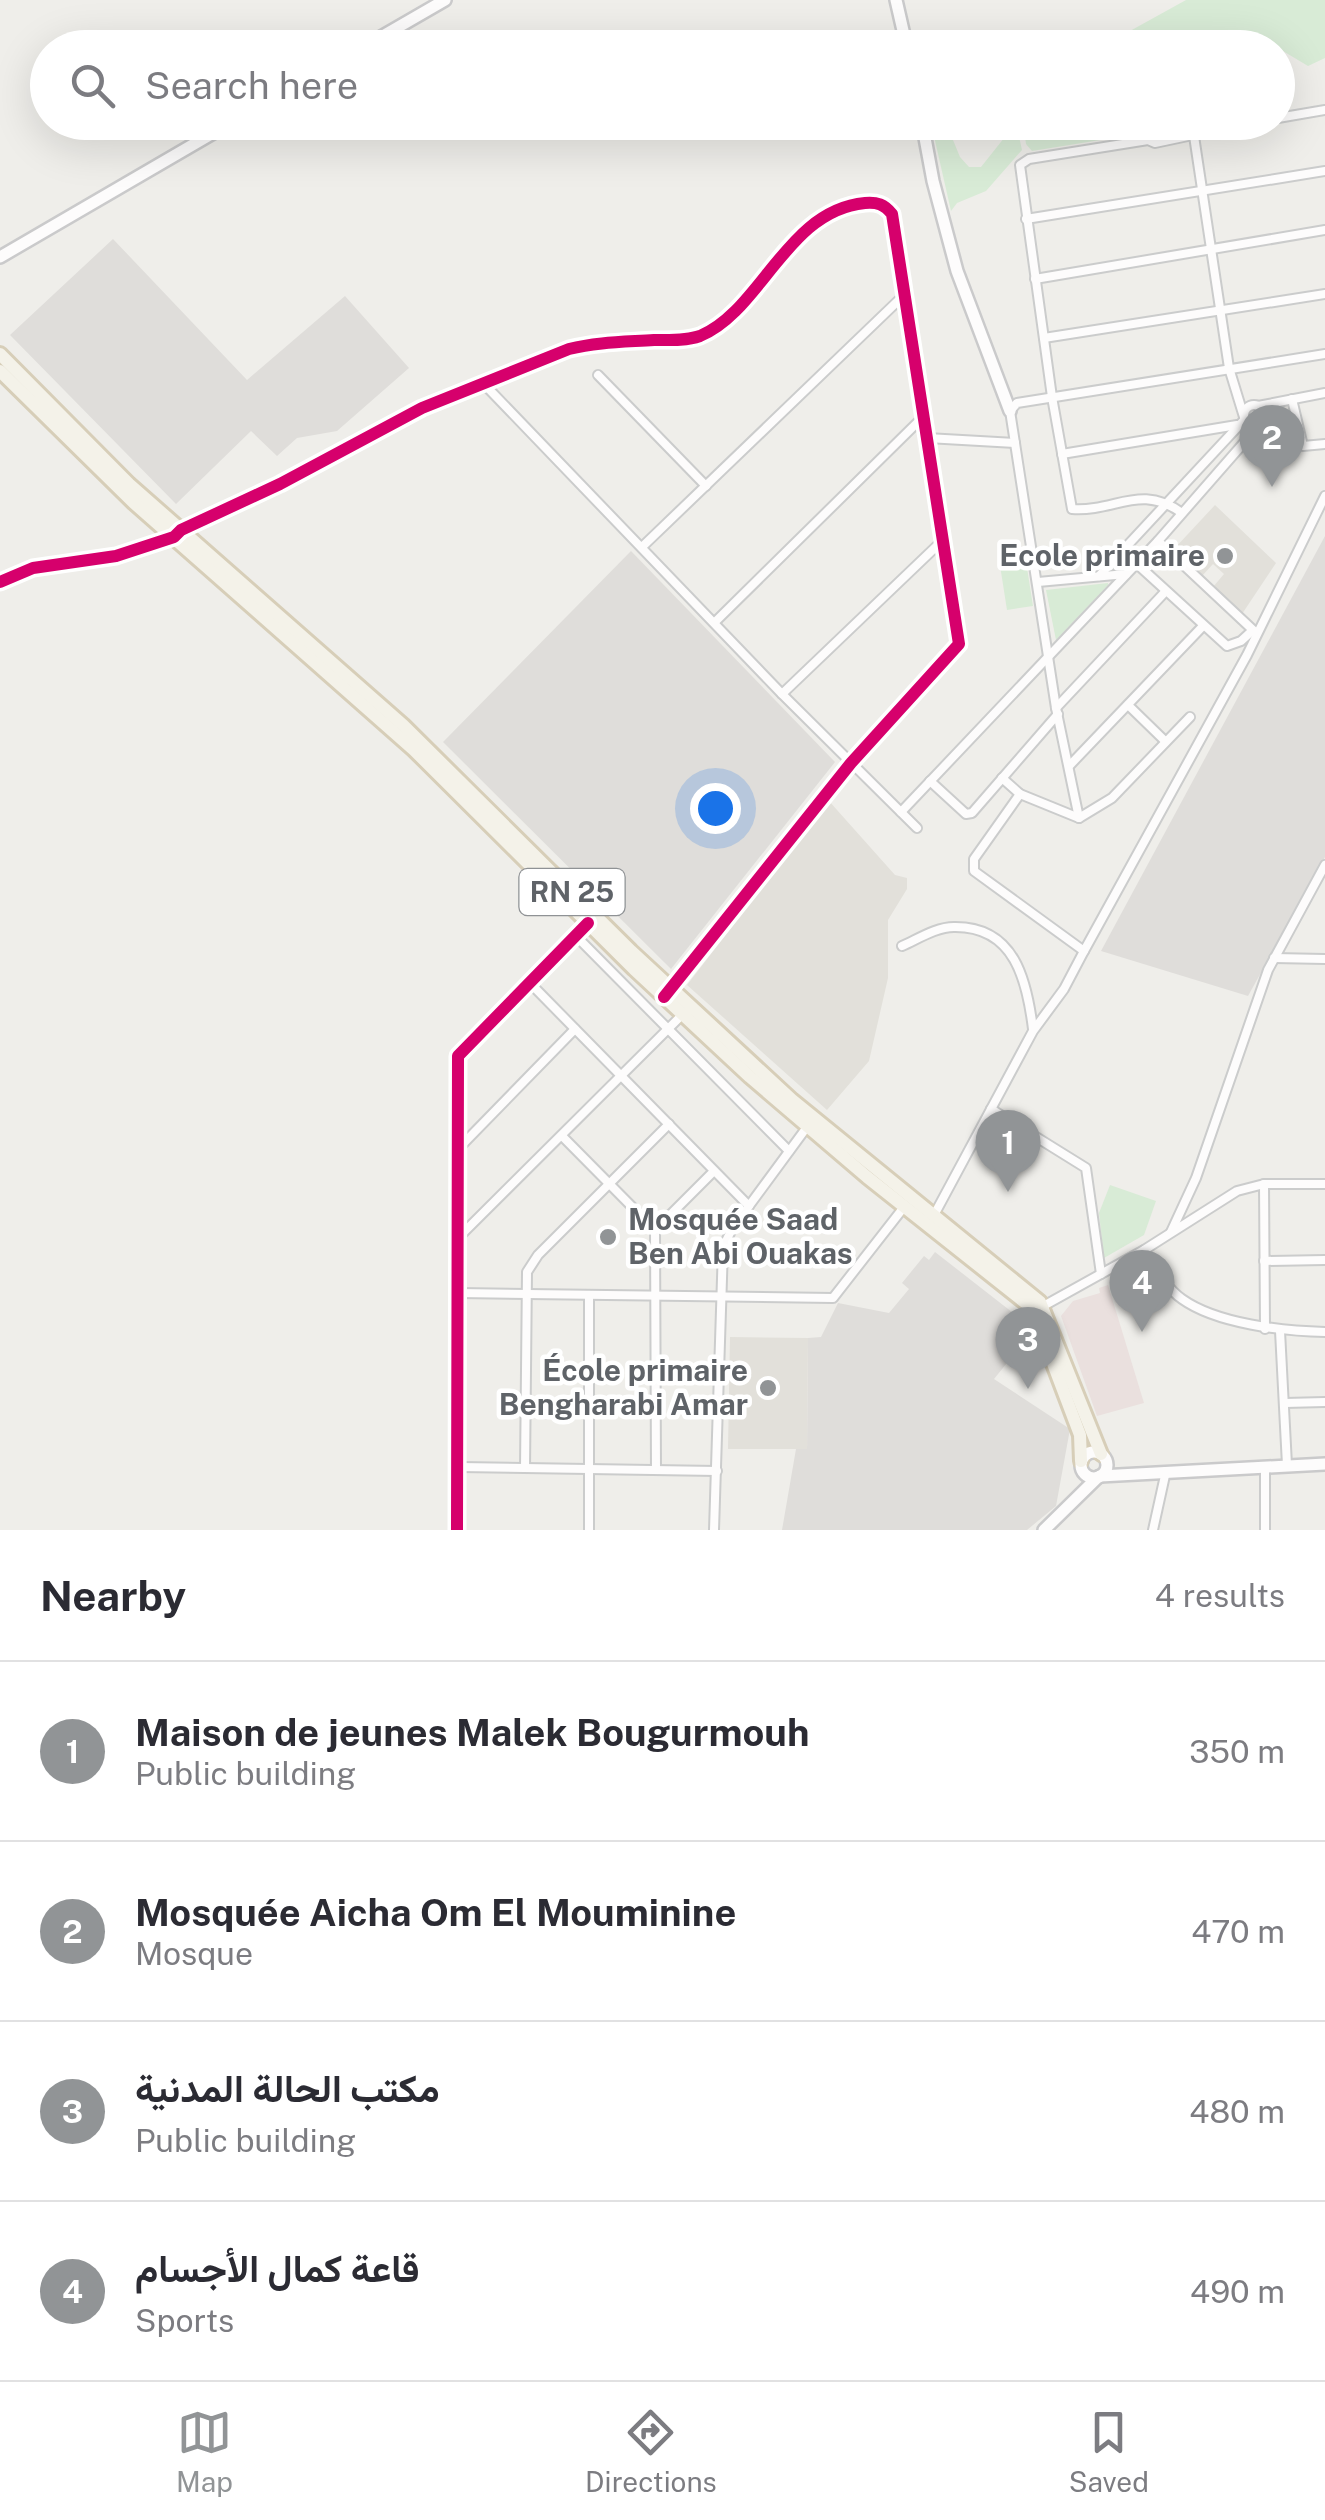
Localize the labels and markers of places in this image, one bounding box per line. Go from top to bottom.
pin: 2 [1240,404,1304,487]
place label: Ecole primaire [999,537,1205,573]
marker: Ecole primaire [1214,545,1236,567]
pin: 1 [976,1110,1040,1192]
place label: Mosquée Saad Ben Abi Ouakas [628,1201,853,1271]
marker: Mosquée Saad Ben Abi Ouakas [597,1226,619,1248]
pin: 4 [1110,1250,1174,1332]
pin: 3 [996,1306,1060,1389]
place label: École primaire Bengharabi Amar [499,1352,748,1422]
marker: École primaire Bengharabi Amar [757,1377,779,1399]

